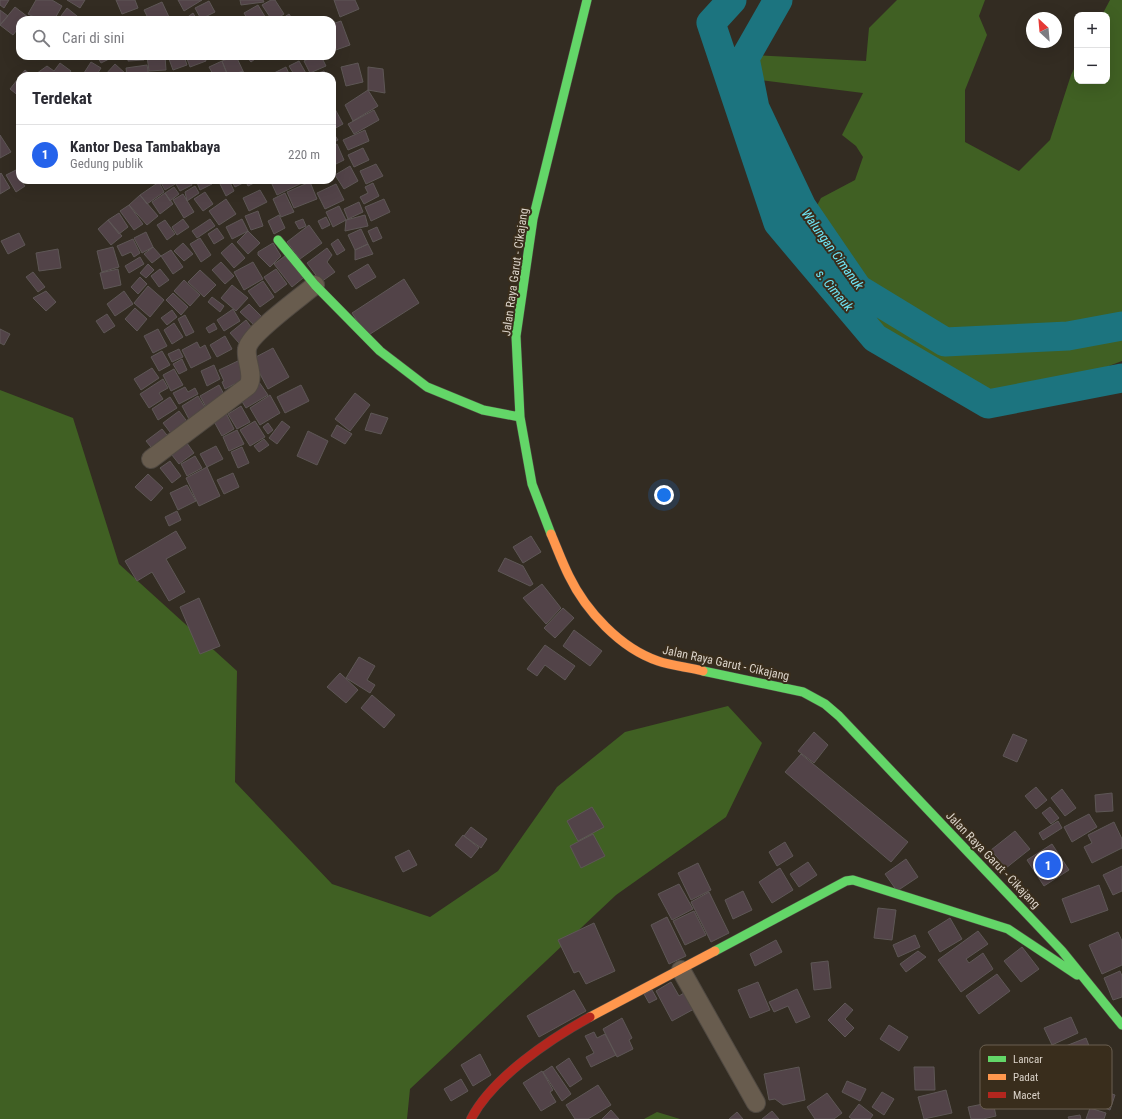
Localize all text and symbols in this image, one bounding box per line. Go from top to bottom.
north arrow [1026,12,1062,48]
map controls [1074,12,1110,84]
button: + [1074,12,1110,48]
search box [16,16,336,60]
icon: search [30,27,52,49]
text: Cari di sini [62,29,124,47]
button: − [1074,48,1110,84]
text: Terdekat [32,88,92,108]
text: Kantor Desa Tambakbaya [70,138,220,156]
text: 1 [42,147,48,162]
text: 220 m [288,147,320,162]
text: Gedung publik [70,156,143,171]
water label: Walungan Cimanuk [799,206,867,293]
street label: Jalan Raya Garut - Cikajang [499,207,531,337]
water label: s. Cimauk [813,267,856,314]
your location [654,485,674,505]
street label: Jalan Raya Garut - Cikajang [661,643,791,683]
street label: Jalan Raya Garut - Cikajang [943,809,1043,911]
pin: 1 [1035,850,1061,880]
legend [980,1045,1112,1109]
text: Lancar [1013,1053,1043,1066]
text: Padat [1013,1071,1038,1084]
text: Macet [1013,1089,1040,1102]

